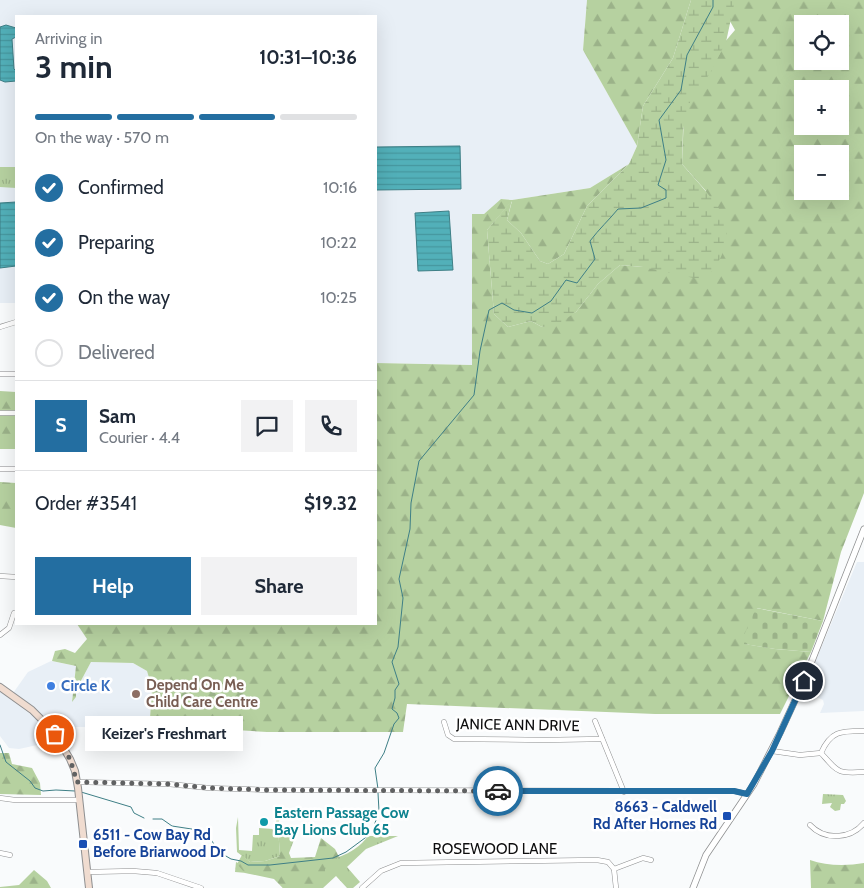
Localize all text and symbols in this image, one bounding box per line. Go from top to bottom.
map controls [794,15,849,200]
button: locate [794,15,849,70]
text: Arriving in [35,29,102,48]
text: 10:31–10:36 [259,46,357,69]
text: 3 min [35,47,113,86]
button: + [794,80,849,135]
text: On the way · 570 m [35,128,169,147]
button: − [794,145,849,200]
icon: check [35,174,63,202]
text: Confirmed [78,176,164,199]
text: 10:16 [323,178,357,197]
icon: check [35,229,63,257]
text: Preparing [78,231,154,254]
text: 10:22 [321,233,357,252]
icon: check [35,284,63,312]
text: On the way [78,286,170,309]
text: 10:25 [320,288,357,307]
text: Delivered [78,341,155,364]
button: chat [241,400,293,452]
button: phone [305,400,357,452]
text: Sam [99,405,136,428]
text: S [55,414,67,437]
text: Courier · 4.4 [99,428,180,447]
text: Order #3541 [35,492,137,515]
text: $19.32 [304,492,357,515]
button: Help [35,557,191,615]
button: Share [201,557,357,615]
pin [783,660,825,702]
icon: home [790,667,818,695]
place label: Depend On Me Child Care Centre [146,676,258,711]
place label: Circle K [61,677,111,695]
marker: Circle K [45,680,57,692]
marker: Depend On Me Child Care Centre [130,688,142,700]
pin [34,713,76,755]
street label: JANICE ANN DRIVE [455,715,580,735]
callout: Keizer's Freshmart [85,716,242,752]
icon: bag [41,720,69,748]
text: Keizer's Freshmart [101,724,227,743]
courier [473,766,523,816]
icon: car [484,777,512,805]
place label: 8663 - Caldwell Rd After Hornes Rd [593,798,717,833]
place label: Eastern Passage Cow Bay Lions Club 65 [274,804,409,839]
marker: 8663 - Caldwell Rd After Hornes Rd [721,810,733,822]
marker: Eastern Passage Cow Bay Lions Club 65 [258,816,270,828]
place label: 6511 - Cow Bay Rd Before Briarwood Dr [93,826,225,861]
marker: 6511 - Cow Bay Rd Before Briarwood Dr [77,838,89,850]
street label: ROSEWOOD LANE [433,840,557,858]

